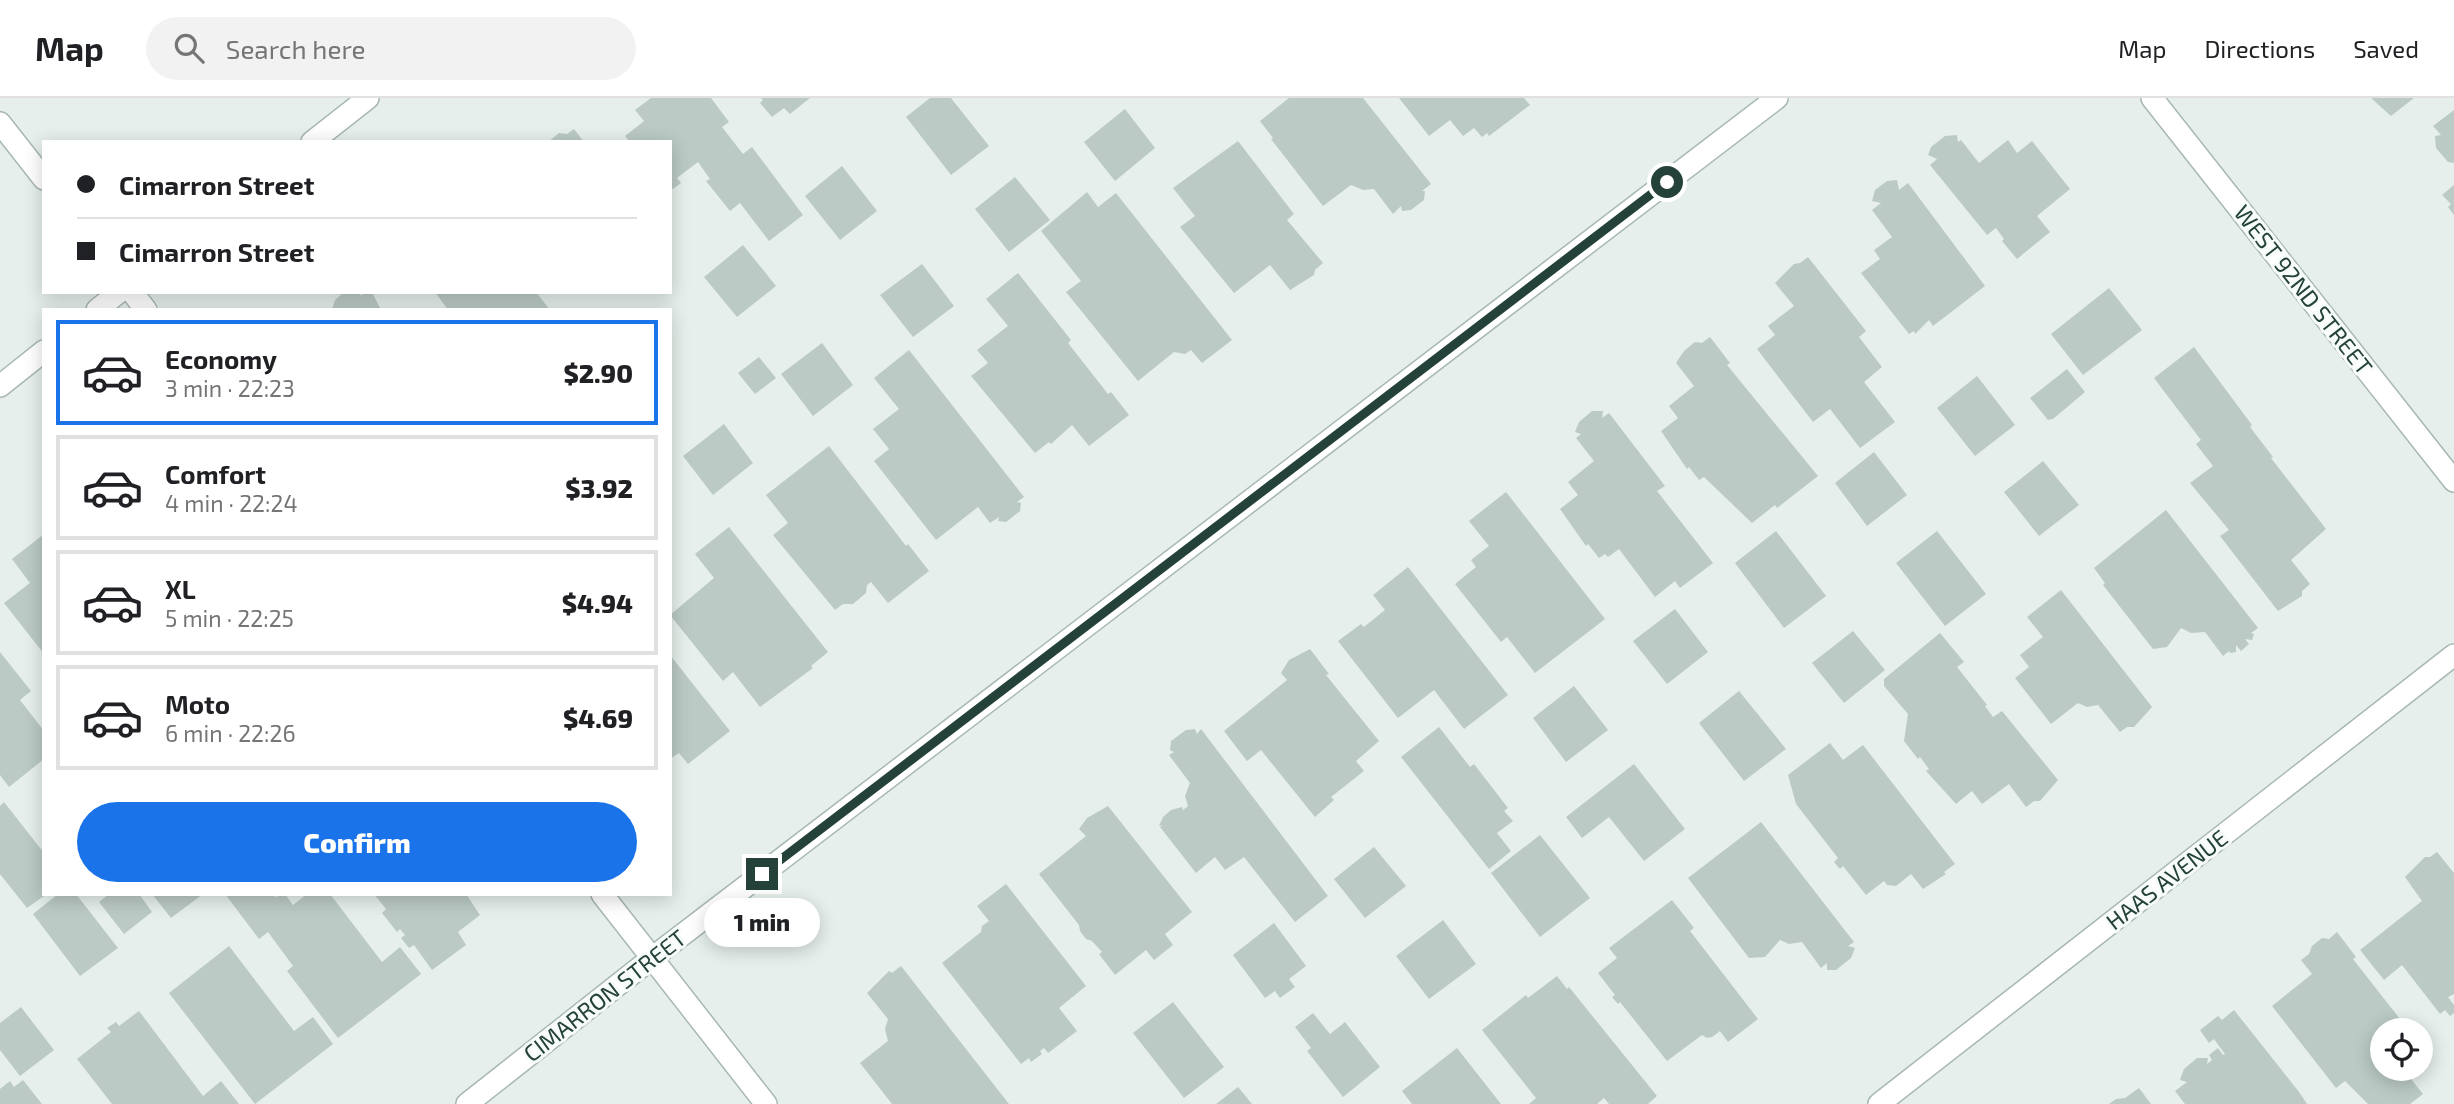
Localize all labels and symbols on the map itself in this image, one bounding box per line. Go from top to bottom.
route start [1651,166,1683,198]
street label: WEST 92ND STREET [2229,199,2379,380]
street label: HAAS AVENUE [2100,823,2233,935]
route end [746,858,778,890]
callout: 1 min [704,898,820,948]
street label: CIMARRON STREET [518,923,691,1067]

